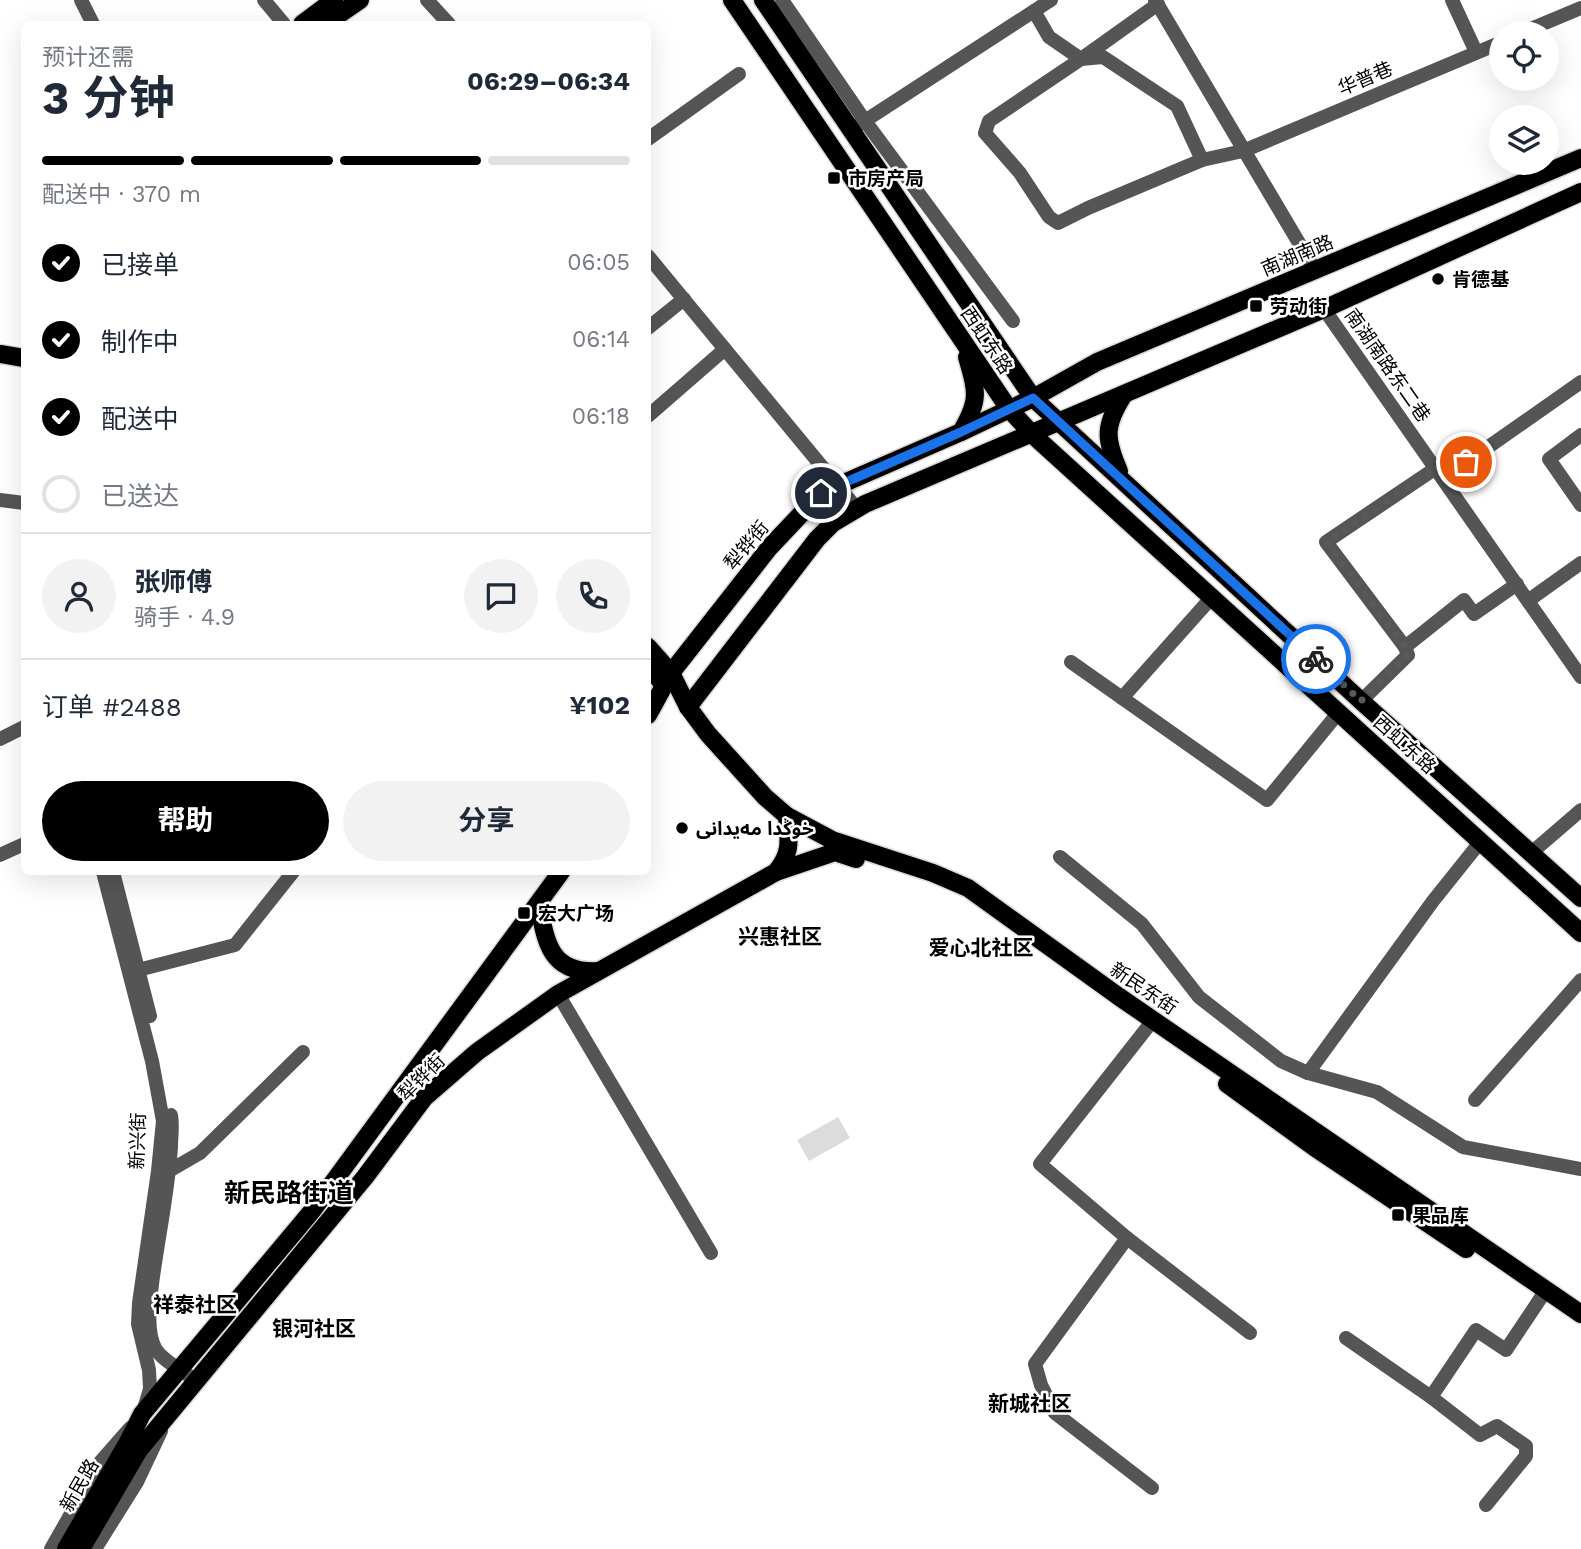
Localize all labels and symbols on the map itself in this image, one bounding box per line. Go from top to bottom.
street label: 华普巷 [1334,57,1396,100]
place label: 市房产局 [848,167,924,190]
marker: 市房产局 [826,170,842,186]
street label: 南湖南路 [1258,230,1337,281]
place label: 肯德基 [1452,268,1510,291]
marker: 肯德基 [1430,271,1446,287]
place label: 劳动街 [1270,295,1327,318]
marker: 劳动街 [1248,298,1264,314]
street label: 西虹东路 [956,302,1017,378]
street label: 南湖南路东二巷 [1340,304,1435,426]
pin [1436,432,1496,492]
pin [791,463,851,523]
street label: 犁铧街 [719,516,774,575]
courier [1281,624,1351,694]
street label: 西虹东路 [1369,710,1441,778]
place label: خوڭدا مەيدانى [696,817,814,840]
marker: خوڭدا مەيدانى [674,820,690,836]
place label: 宏大广场 [538,902,614,925]
marker: 宏大广场 [516,905,532,921]
district label: 兴惠社区 [738,924,822,949]
district label: 爱心北社区 [929,935,1034,960]
street label: 新民东街 [1106,958,1182,1019]
street label: 犁铧街 [393,1049,450,1106]
street label: 新兴街 [125,1112,150,1170]
district label: 新民路街道 [224,1178,354,1208]
place label: 果品库 [1412,1204,1469,1227]
marker: 果品库 [1390,1207,1406,1223]
district label: 祥泰社区 [153,1292,237,1317]
district label: 银河社区 [272,1316,356,1341]
district label: 新城社区 [988,1391,1072,1416]
street label: 新民路 [55,1455,104,1516]

